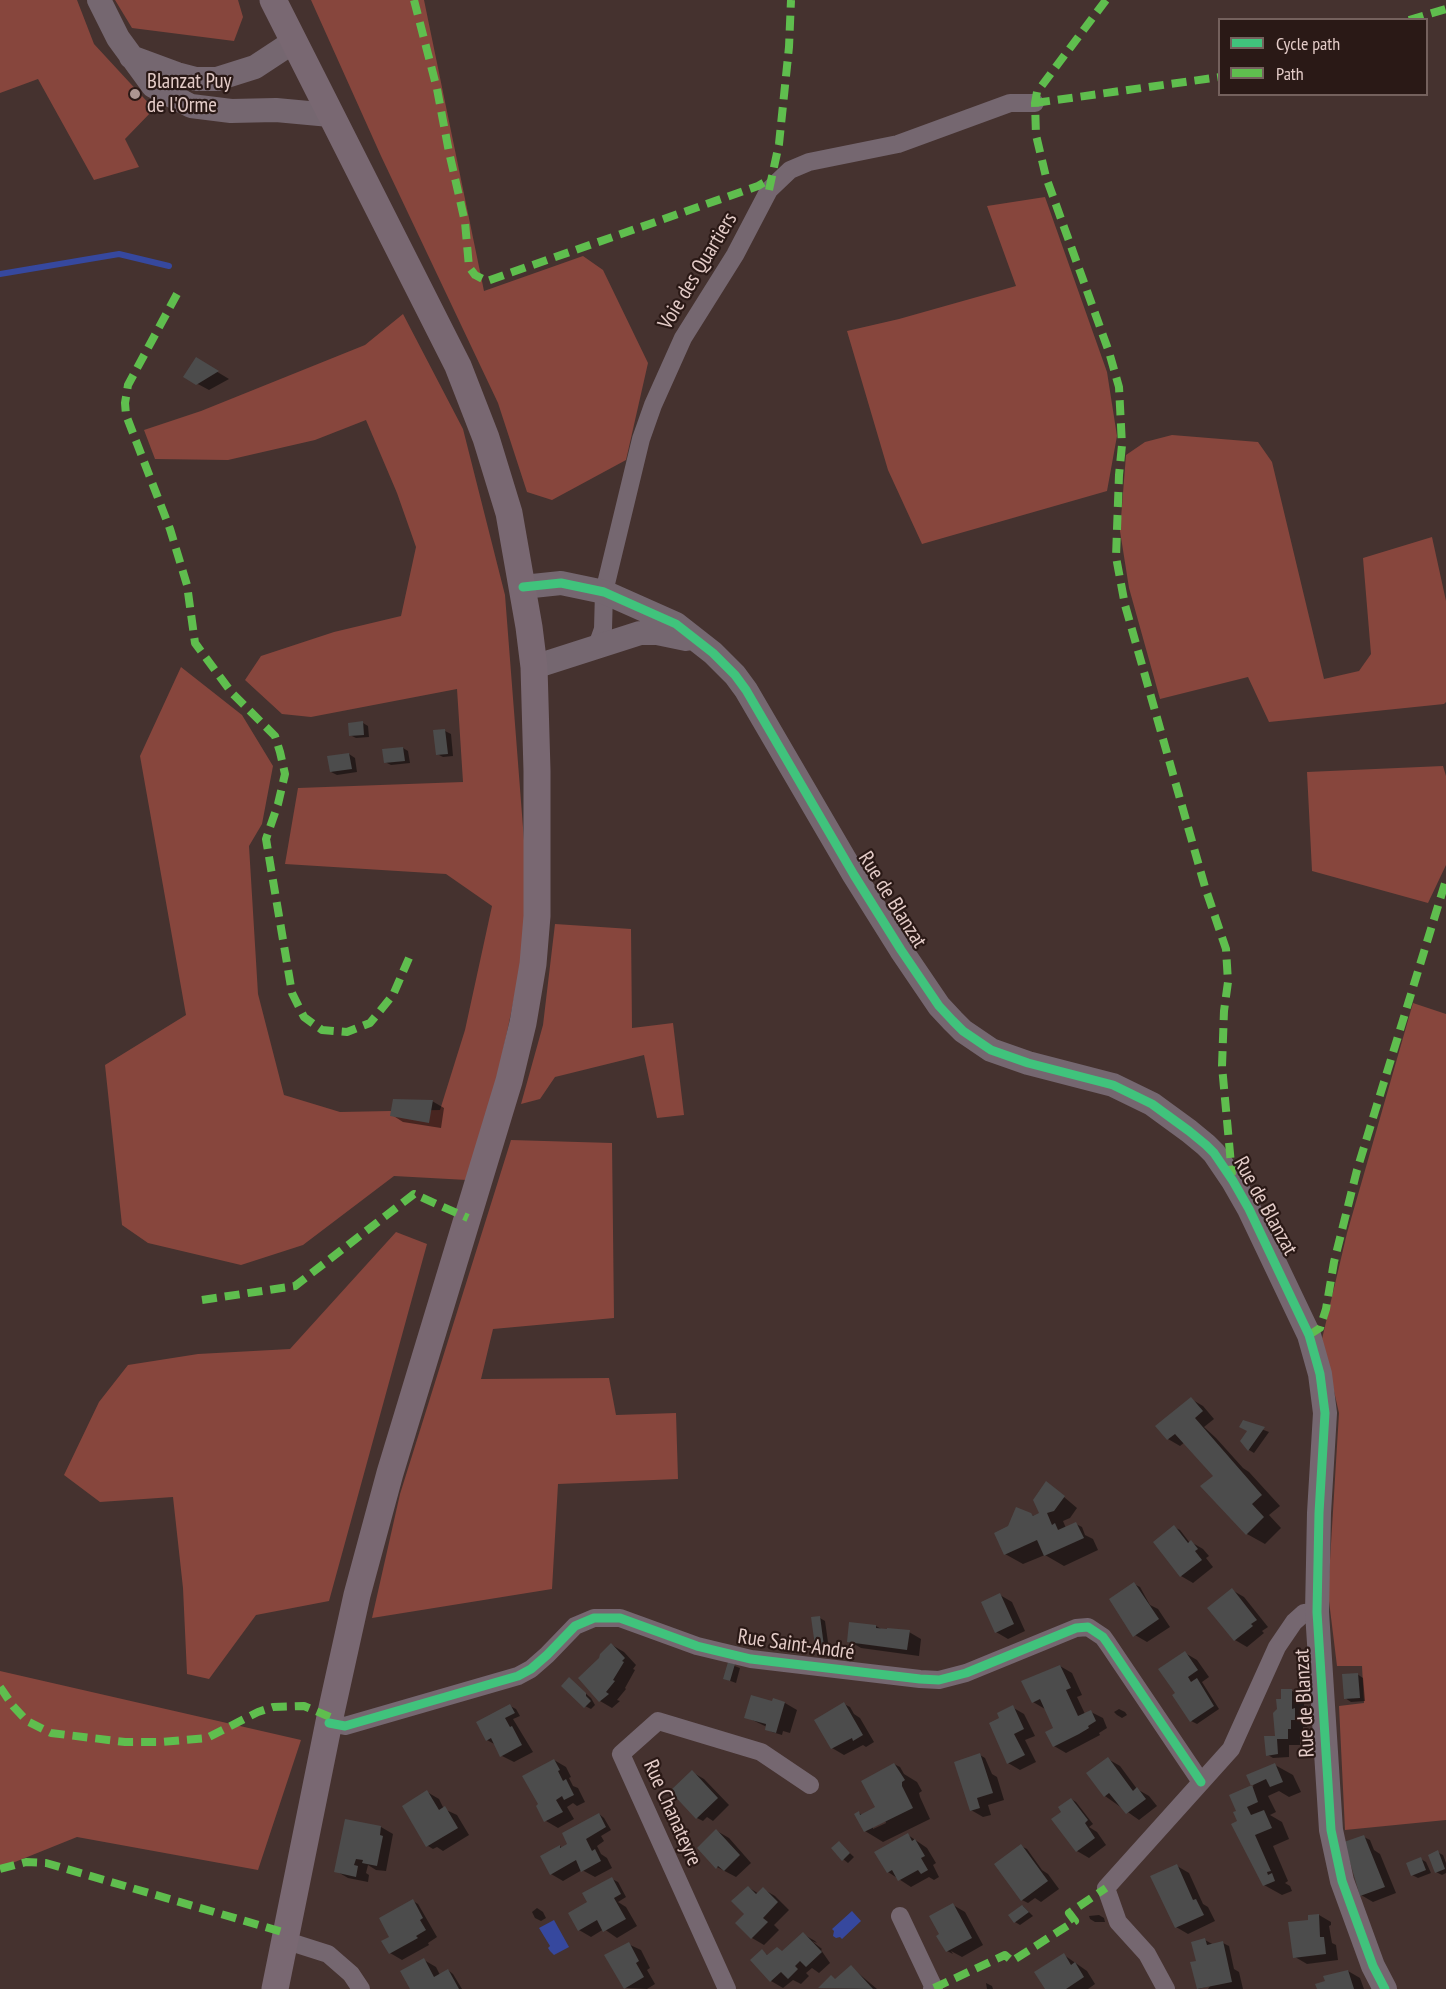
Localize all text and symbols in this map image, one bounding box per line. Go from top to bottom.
legend [1218,18,1428,96]
text: Cycle path [1276,32,1340,55]
text: Path [1276,62,1304,85]
place label: Blanzat Puy de l'Orme [147,69,232,119]
marker: Blanzat Puy de l'Orme [128,87,142,101]
street label: Voie des Quartiers [653,208,743,334]
street label: Rue de Blanzat [853,847,931,953]
street label: Rue de Blanzat [1228,1152,1302,1260]
street label: Rue Saint-André [736,1624,856,1666]
street label: Rue de Blanzat [1290,1648,1320,1758]
street label: Rue Chanateyre [637,1756,707,1870]

